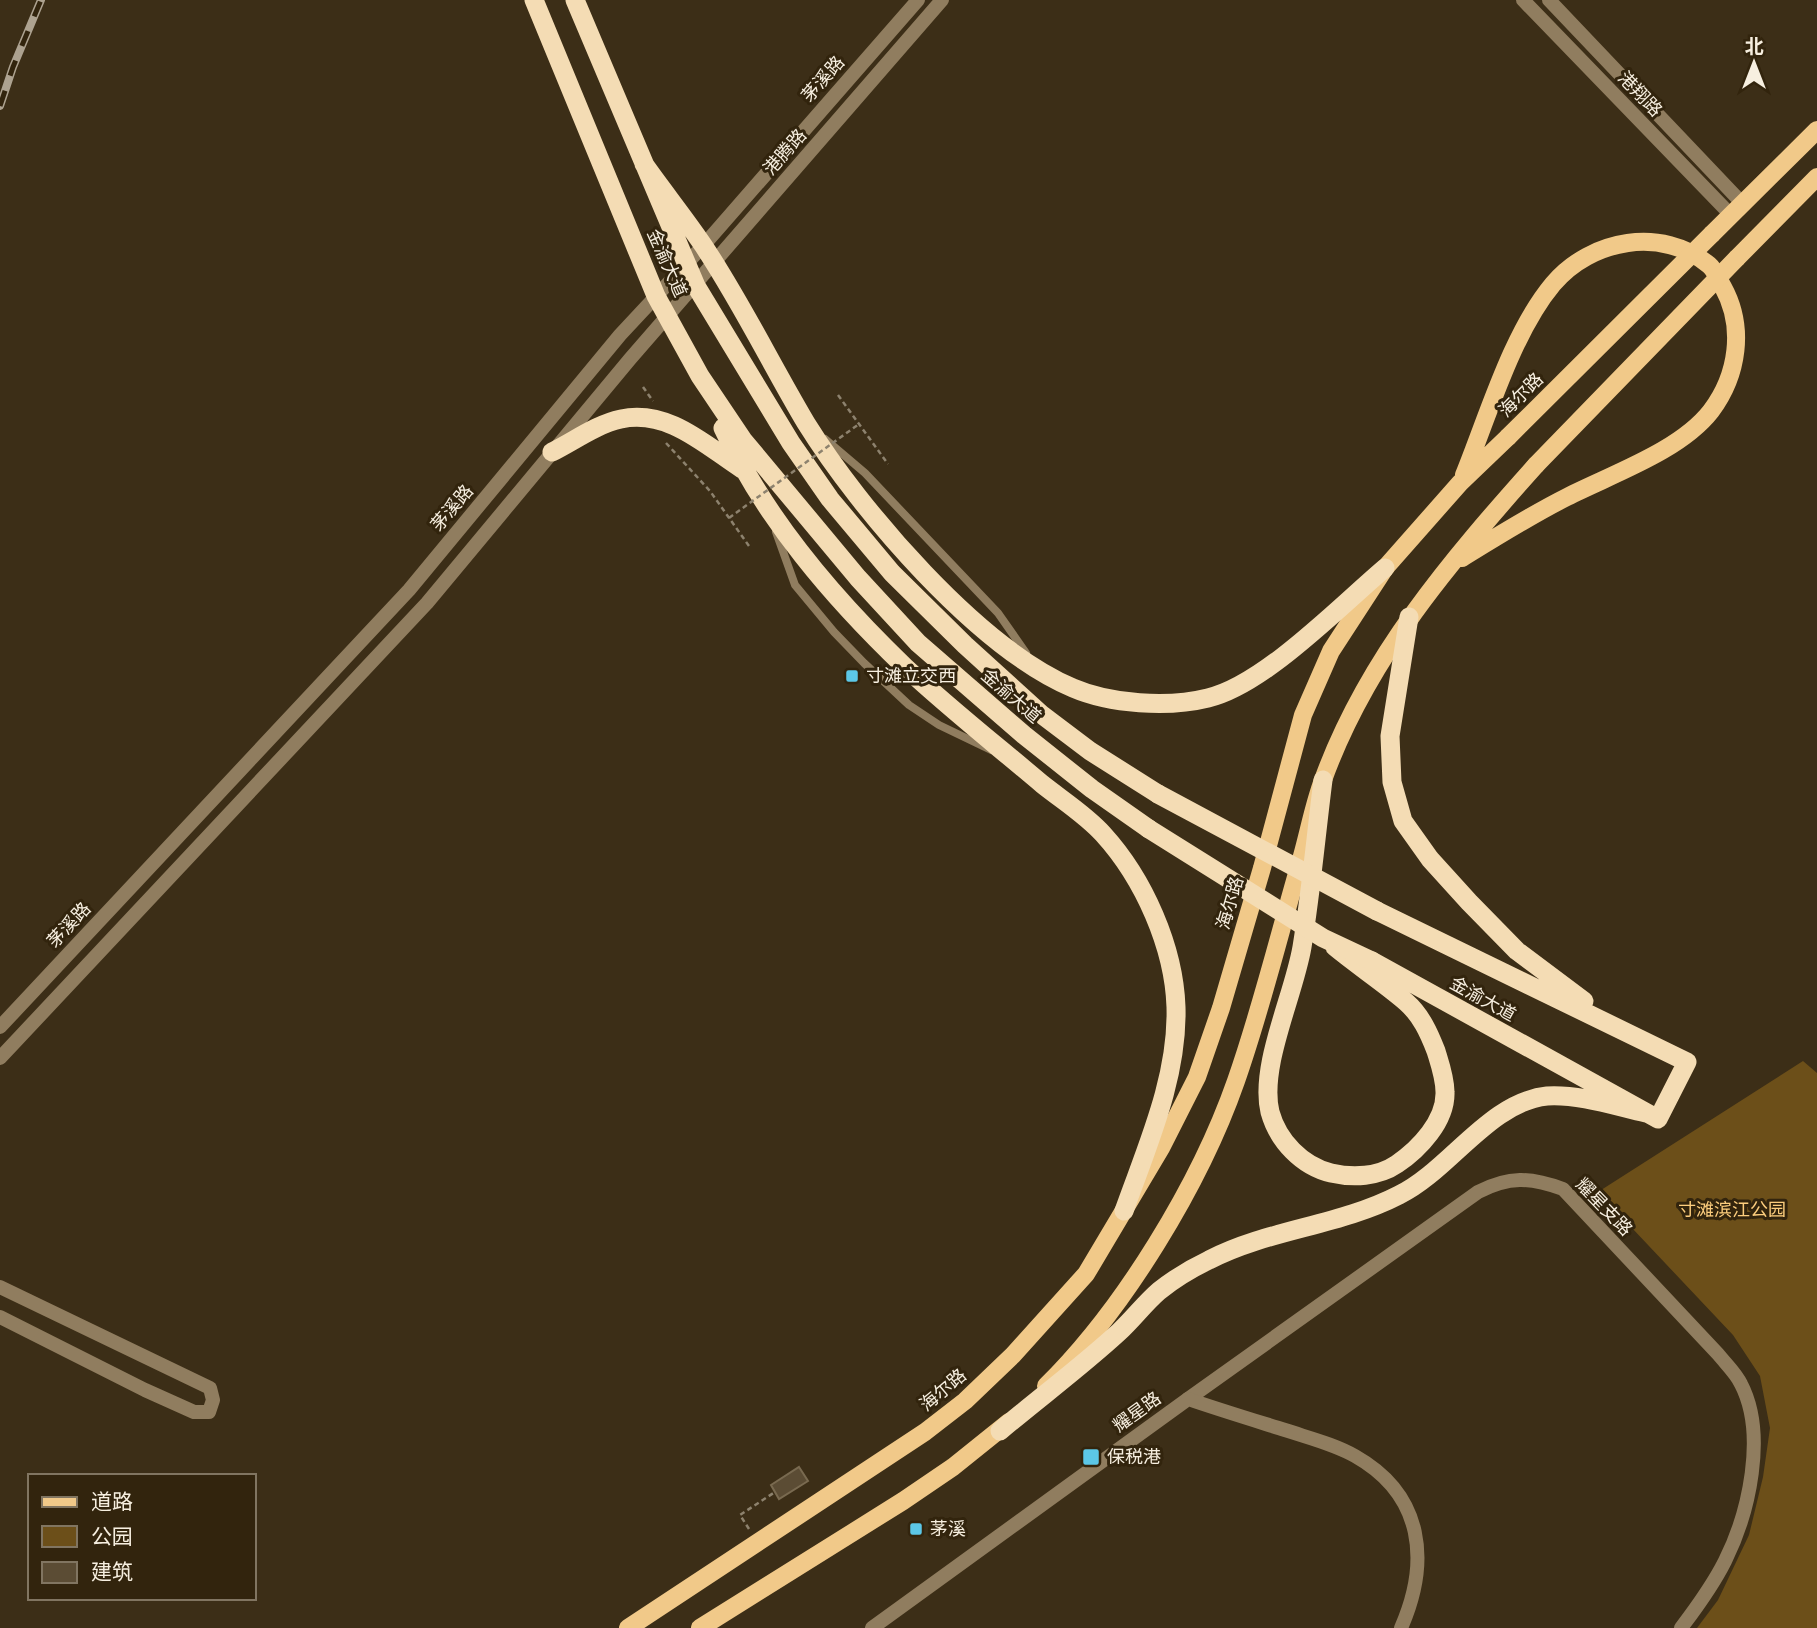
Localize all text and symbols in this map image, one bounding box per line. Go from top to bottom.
north arrow [1719,28,1789,98]
text: 北 [1744,34,1764,58]
street label: 茅溪路 [796,51,849,107]
street label: 港翔路 [1613,66,1667,121]
street label: 港腾路 [758,124,811,180]
street label: 金渝大道 [642,225,693,300]
street label: 海尔路 [1493,367,1548,422]
street label: 茅溪路 [425,480,478,536]
street label: 金渝大道 [977,663,1046,728]
place label: 寸滩立交西 [866,664,956,687]
marker: 寸滩立交西 [844,668,860,684]
street label: 海尔路 [1211,874,1248,932]
street label: 茅溪路 [42,897,95,952]
street label: 金渝大道 [1446,971,1520,1026]
street label: 耀星支路 [1571,1173,1638,1241]
park label: 寸滩滨江公园 [1678,1198,1786,1221]
street label: 海尔路 [915,1363,971,1416]
street label: 耀星路 [1108,1386,1165,1437]
place label: 保税港 [1107,1445,1161,1468]
marker: 保税港 [1081,1447,1101,1467]
legend [28,1474,256,1600]
text: 道路 [91,1488,133,1514]
place label: 茅溪 [930,1517,966,1540]
marker: 茅溪 [908,1521,924,1537]
text: 公园 [91,1523,133,1549]
text: 建筑 [91,1558,133,1584]

